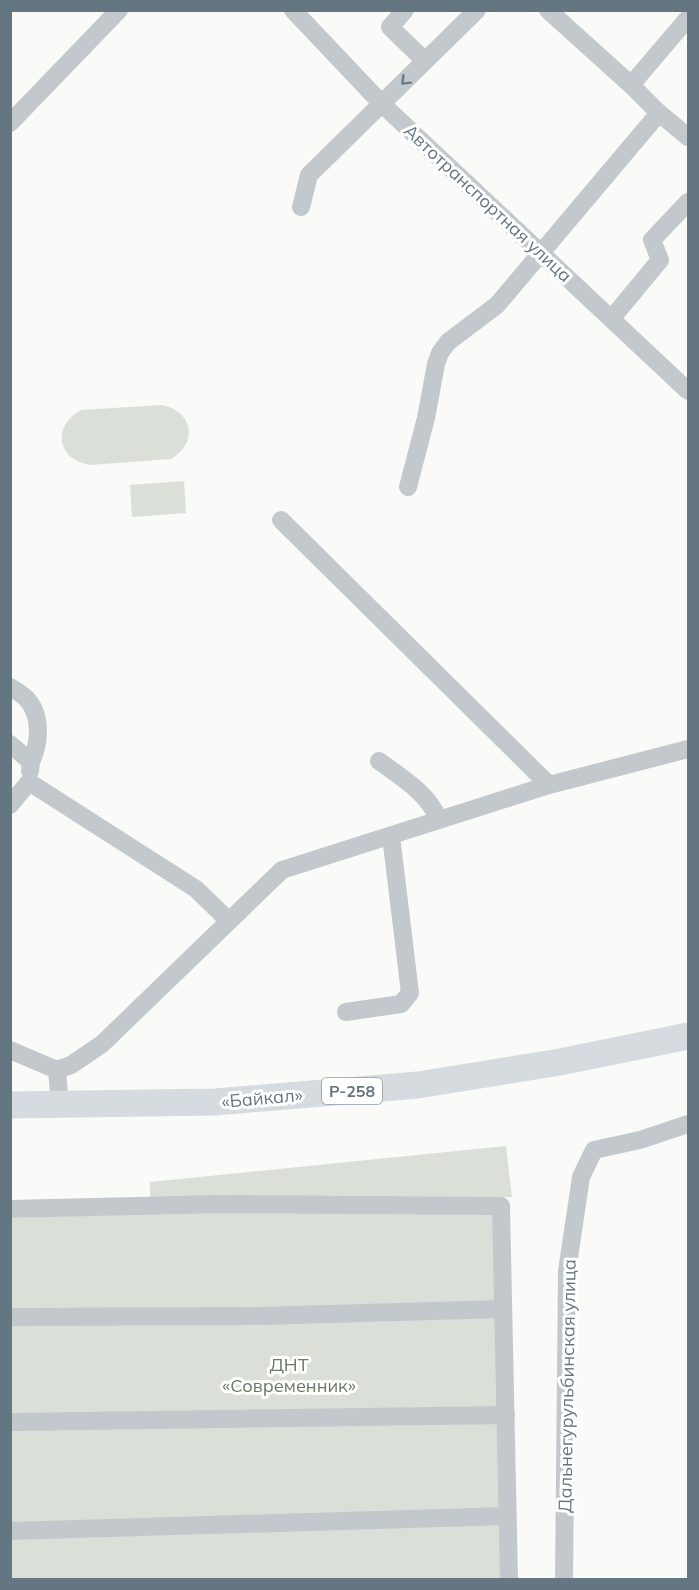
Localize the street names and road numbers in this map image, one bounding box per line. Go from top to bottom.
street label: Автотранспортная улица [399,119,577,287]
road number: Р-258 [322,1078,382,1104]
street label: «Байкал» [221,1083,303,1113]
street label: Дальнегурульбинская улица [553,1259,581,1513]

